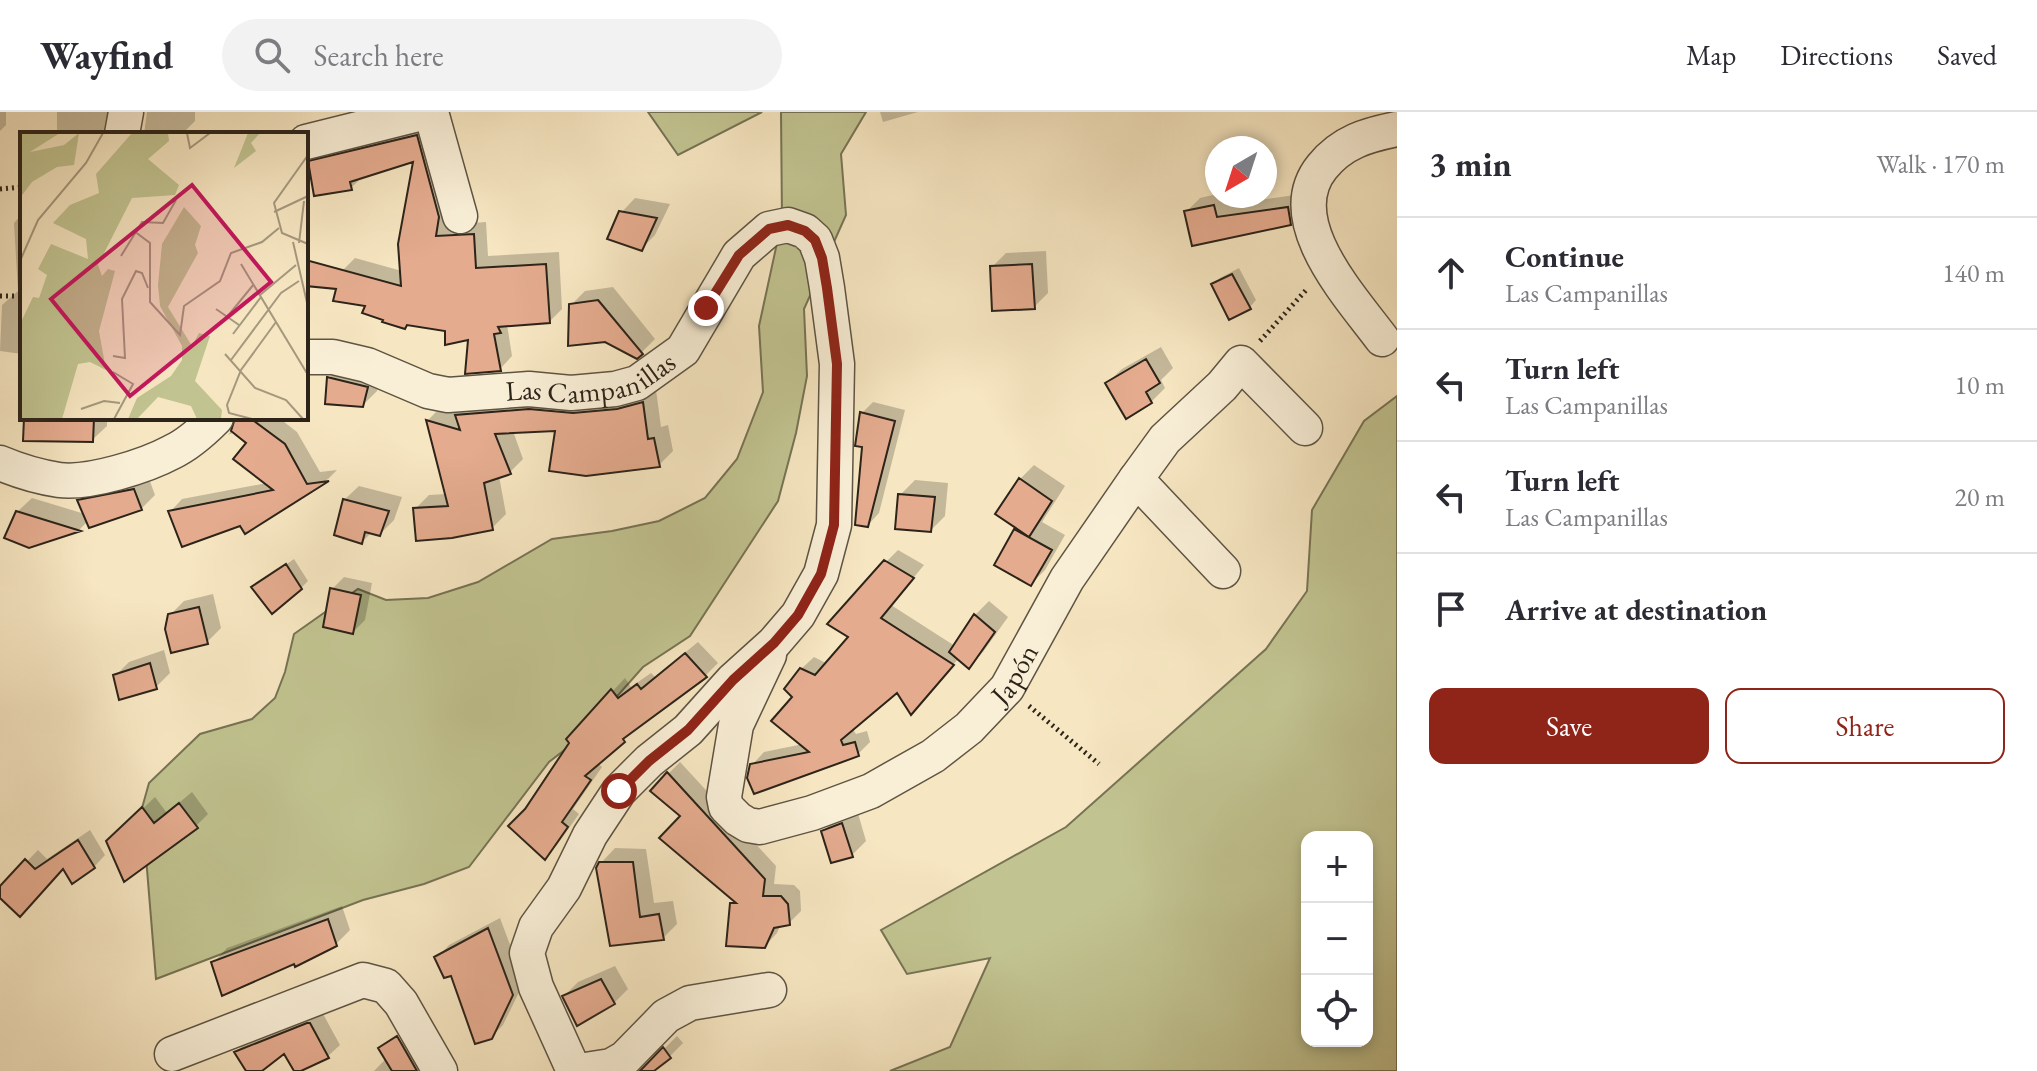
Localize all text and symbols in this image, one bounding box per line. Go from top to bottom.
search box [222,19,782,91]
text: Wayfind [40,31,174,80]
icon: search [250,33,294,77]
text: Search here [314,36,444,75]
text: Map [1686,37,1736,73]
text: Directions [1780,37,1893,73]
text: Saved [1937,37,1997,73]
inset map [20,132,308,420]
north arrow [1205,136,1277,208]
text: 3 min [1429,142,1512,186]
text: Walk · 170 m [1877,147,2005,181]
text: Continue [1505,237,1624,276]
icon: ahead [1429,251,1473,295]
text: 140 m [1942,256,2005,290]
text: Las Campanillas [1505,276,1668,310]
route end [688,290,724,326]
street label: Las Campanillas [504,343,682,411]
text: Turn left [1505,349,1619,388]
icon: left [1429,363,1473,407]
text: 10 m [1955,368,2005,402]
text: Las Campanillas [1505,388,1668,422]
text: Turn left [1505,461,1619,500]
icon: left [1429,475,1473,519]
text: 20 m [1955,480,2005,514]
text: Las Campanillas [1505,500,1668,534]
icon: arrive [1429,587,1473,631]
text: Arrive at destination [1505,590,1767,629]
street label: Japón [981,637,1046,714]
button: Save [1429,688,1709,764]
button: Share [1725,688,2005,764]
route start [601,773,637,809]
map controls [1301,831,1373,1047]
button: + [1301,831,1373,903]
button: − [1301,903,1373,975]
button: locate [1301,975,1373,1047]

